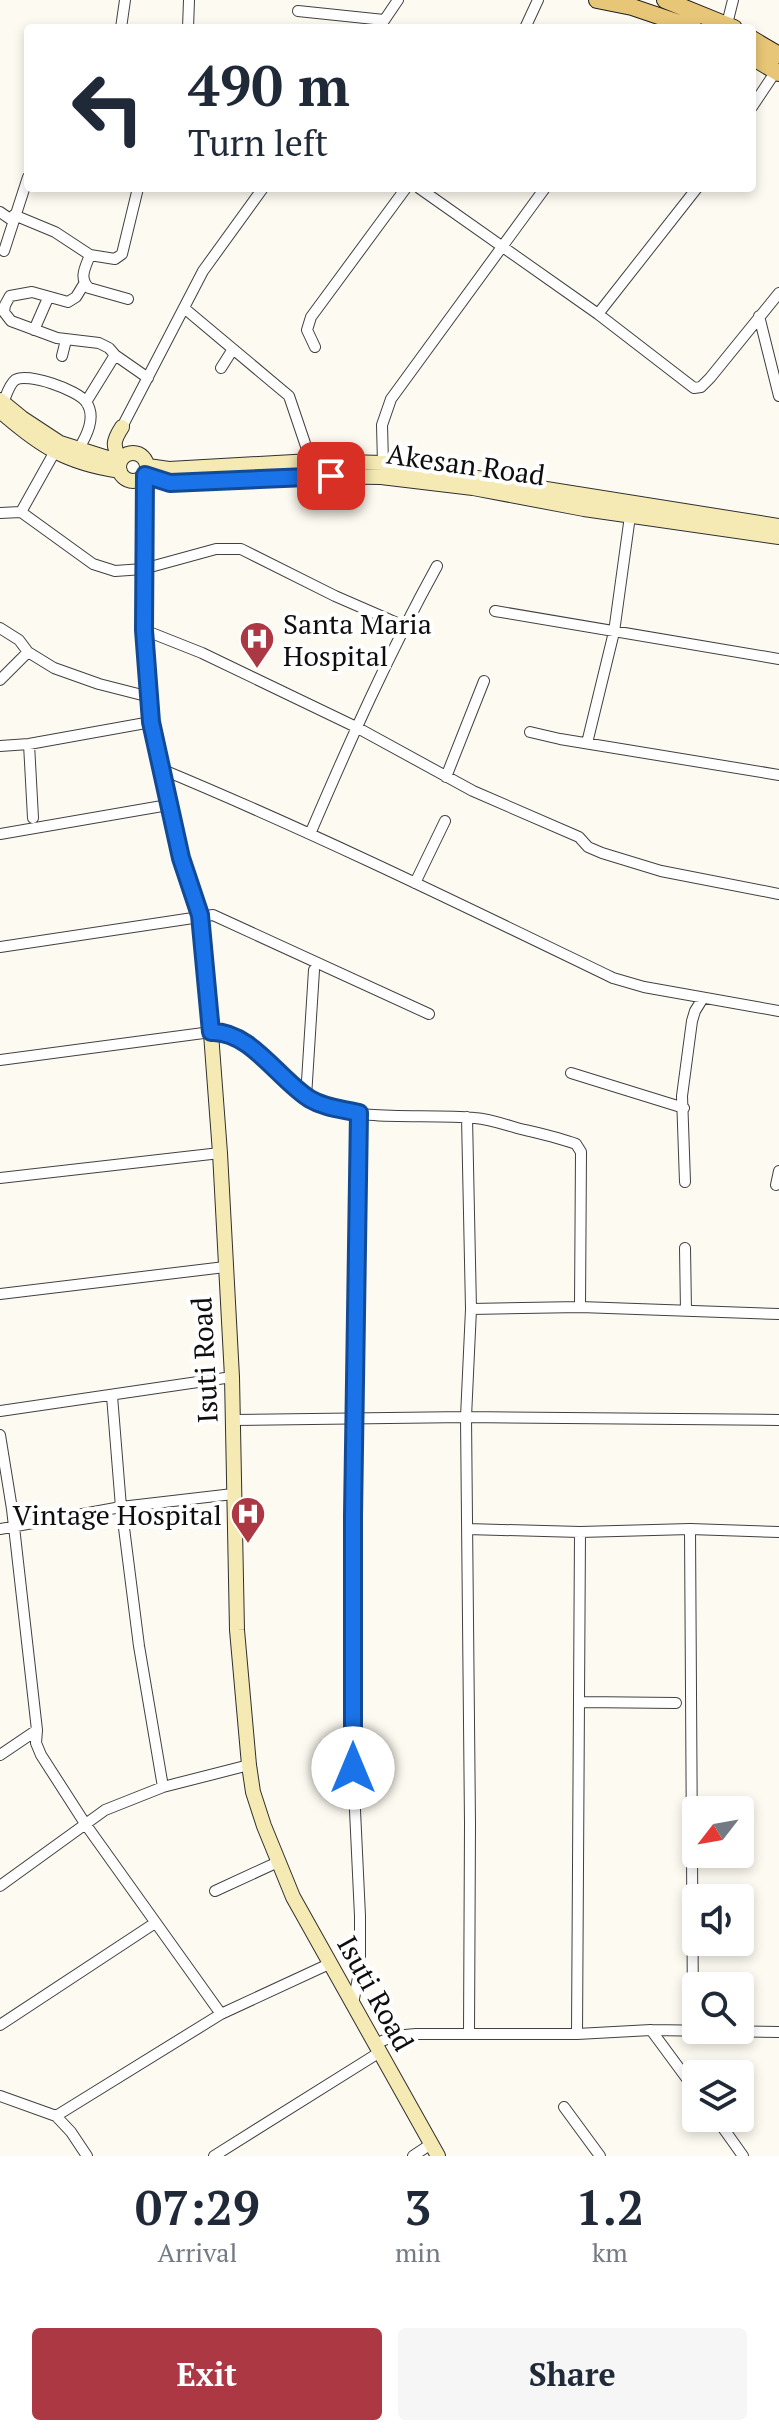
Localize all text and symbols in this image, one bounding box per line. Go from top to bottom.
text: 490 m [188,48,350,122]
icon: left [56,56,160,160]
text: Turn left [188,119,328,166]
street label: Akesan Road [384,435,548,493]
pin [297,442,365,510]
icon: arrive [309,454,353,498]
place label: Santa Maria Hospital [283,605,432,674]
hospital icon: Santa Maria Hospital [238,620,276,670]
street label: Isuti Road [182,1296,226,1424]
hospital icon: Vintage Hospital [229,1495,267,1545]
place label: Vintage Hospital [12,1496,222,1533]
position arrow [311,1726,395,1810]
north arrow [682,1796,754,1868]
map controls [682,1796,754,2132]
button: sound [682,1884,754,1956]
street label: Isuti Road [329,1929,423,2057]
button: search [682,1972,754,2044]
button: layers [682,2060,754,2132]
text: 07:29 [135,2175,260,2239]
text: 3 [404,2175,431,2239]
text: 1.2 [576,2175,644,2239]
text: Arrival [158,2235,237,2269]
text: min [395,2235,441,2269]
text: km [592,2235,628,2269]
button: Exit [32,2328,382,2420]
button: Share [398,2328,747,2420]

